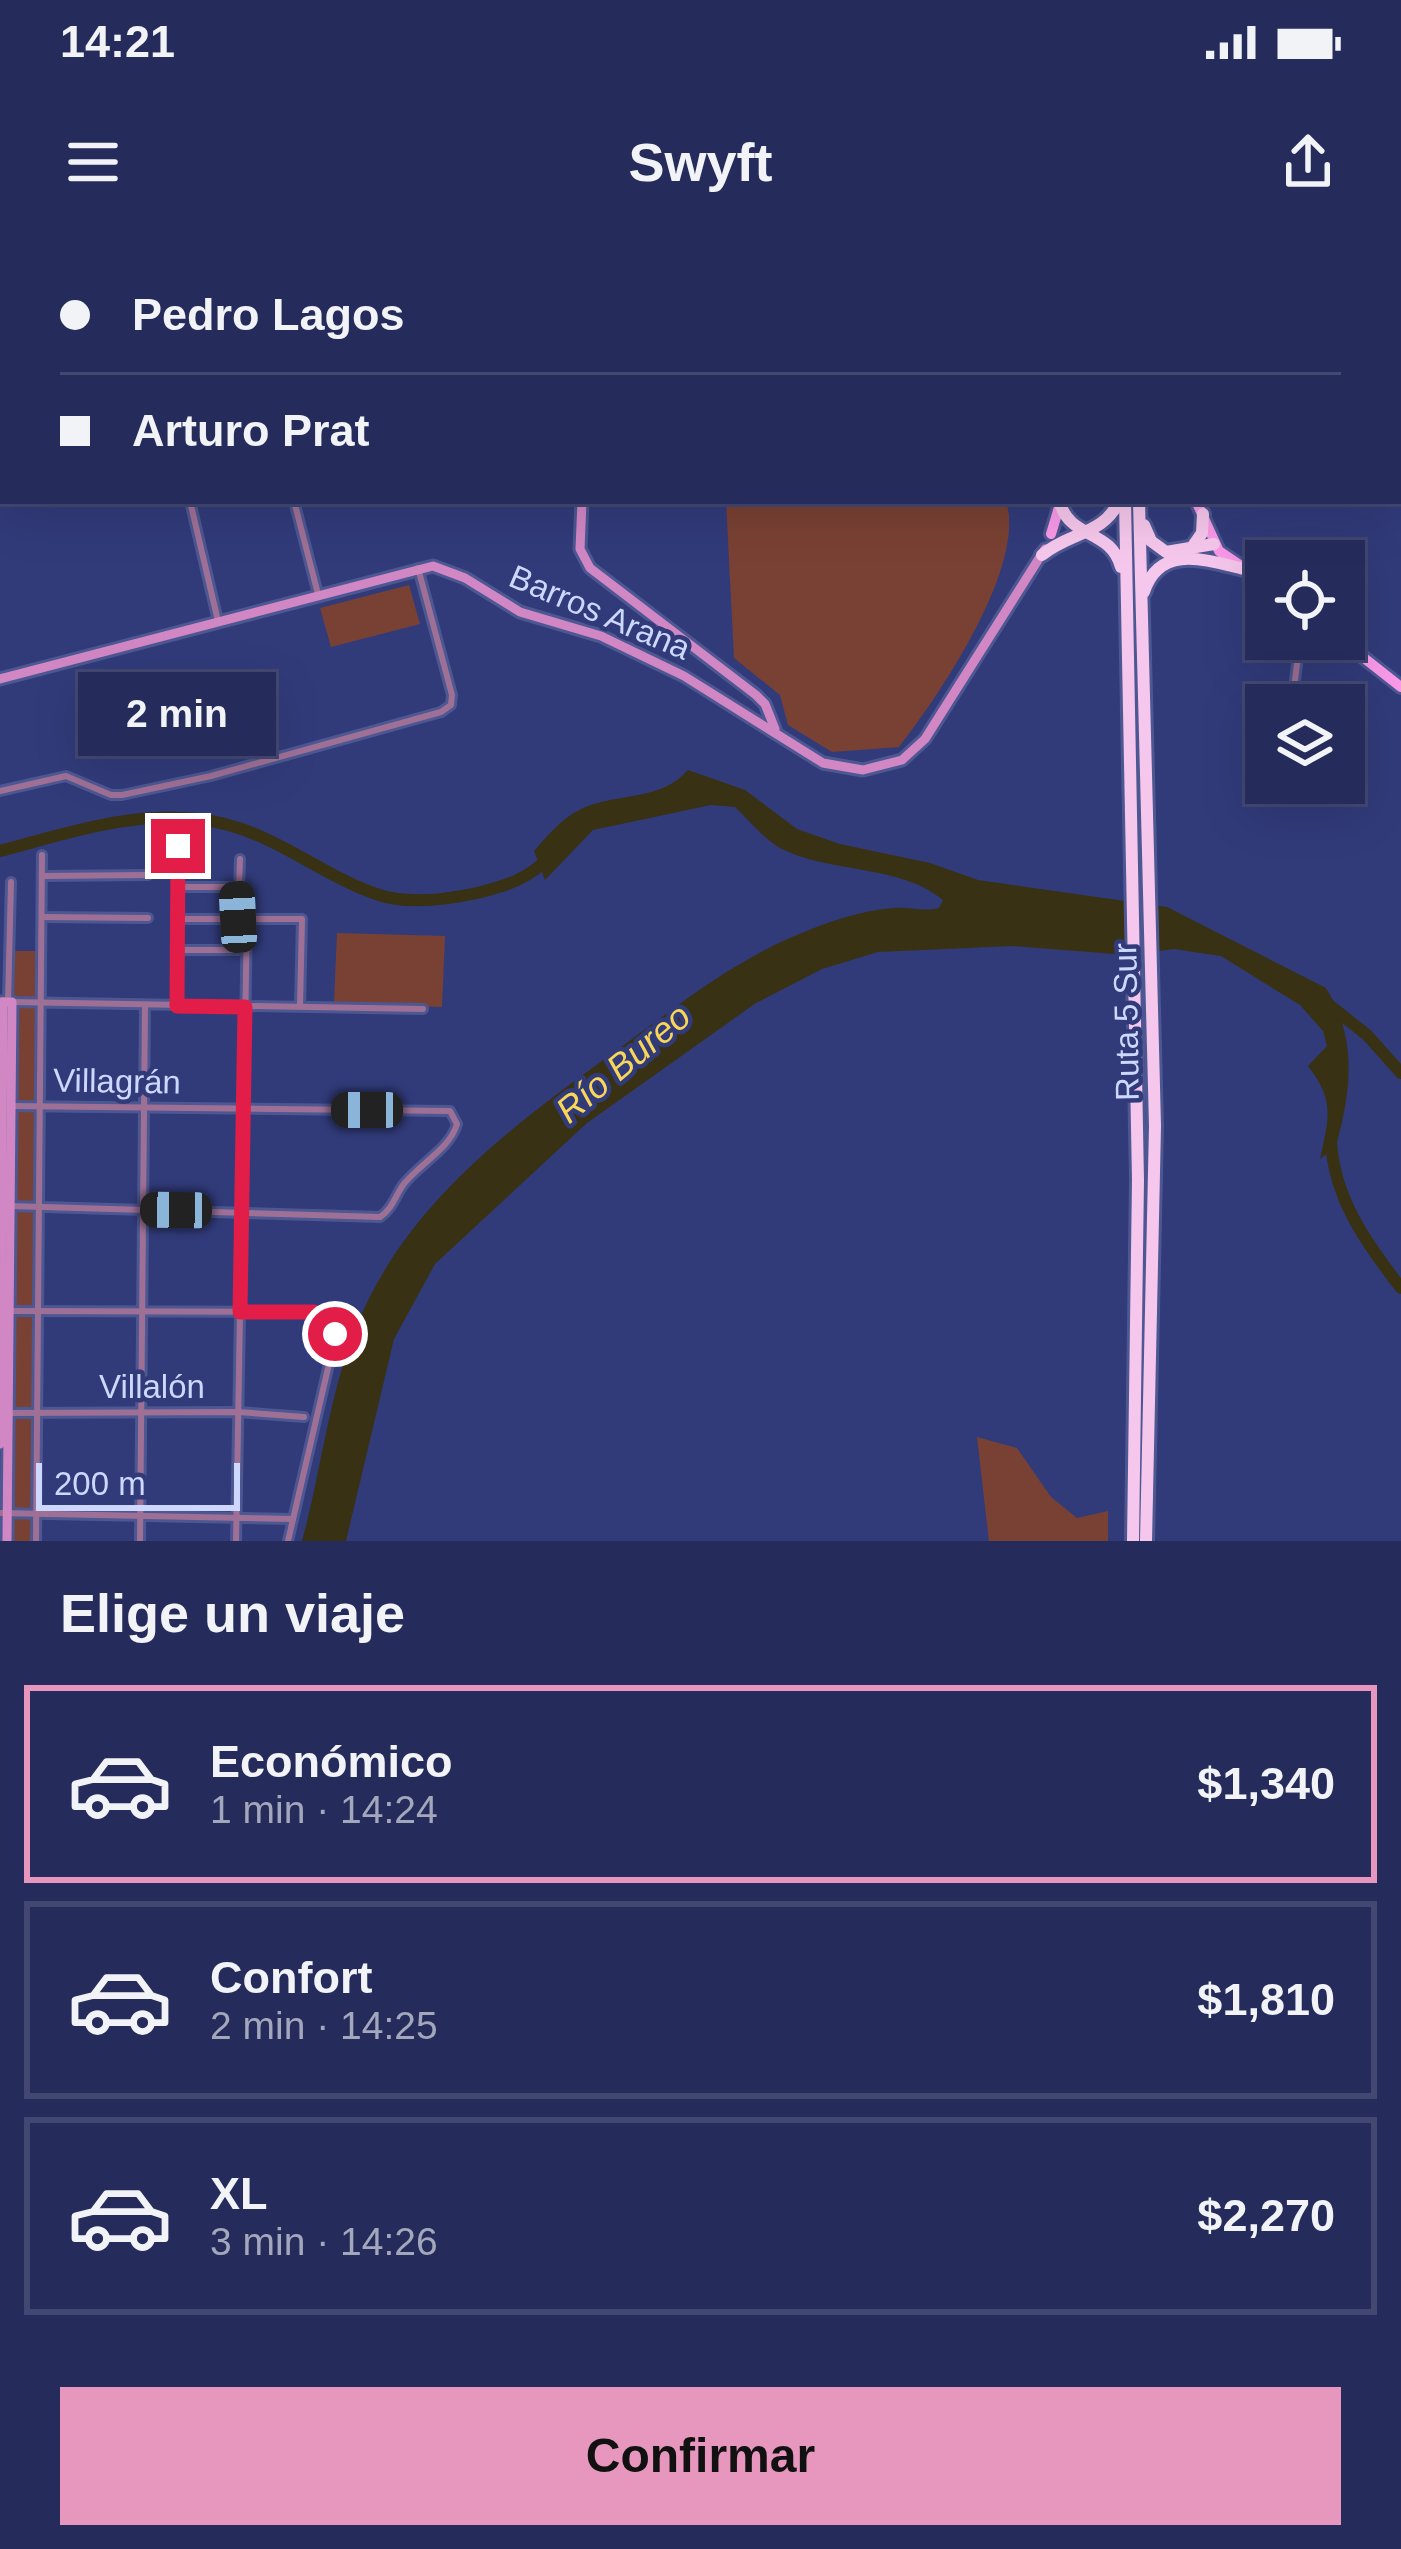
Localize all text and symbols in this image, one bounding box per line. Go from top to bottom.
text: 14:21 [60,16,175,67]
icon: menu [60,129,126,195]
icon: share [1275,129,1341,195]
text: Swyft [628,132,773,192]
text: Pedro Lagos [132,289,405,340]
text: Arturo Prat [132,405,370,456]
map controls [1245,540,1365,804]
button: locate [1245,540,1365,660]
street label: Barros Arana [504,557,696,667]
callout: 2 min [79,672,277,756]
button: layers [1245,684,1365,804]
text: 2 min [126,692,228,735]
route end [151,819,205,873]
car [218,880,258,954]
street label: Ruta 5 Sur [1106,943,1146,1101]
water label: Río Bureo [548,995,698,1131]
street label: Villagrán [53,1061,181,1101]
car [331,1092,403,1128]
car [140,1191,212,1229]
route start [308,1307,362,1361]
street label: Villalón [99,1368,205,1405]
scale bar [36,1457,240,1510]
text: 200 m [54,1465,146,1502]
text: Elige un viaje [60,1583,405,1643]
icon: car [66,1730,174,1838]
text: Económico [210,1736,453,1787]
text: $1,340 [1197,1758,1335,1809]
text: 1 min · 14:24 [210,1788,438,1831]
icon: car [66,1946,174,2054]
text: Confort [210,1952,372,2003]
text: $1,810 [1197,1974,1335,2025]
text: 2 min · 14:25 [210,2004,438,2047]
icon: car [66,2162,174,2270]
text: XL [210,2168,268,2219]
text: $2,270 [1197,2190,1335,2241]
text: 3 min · 14:26 [210,2220,438,2263]
button: Confirmar [60,2387,1341,2525]

